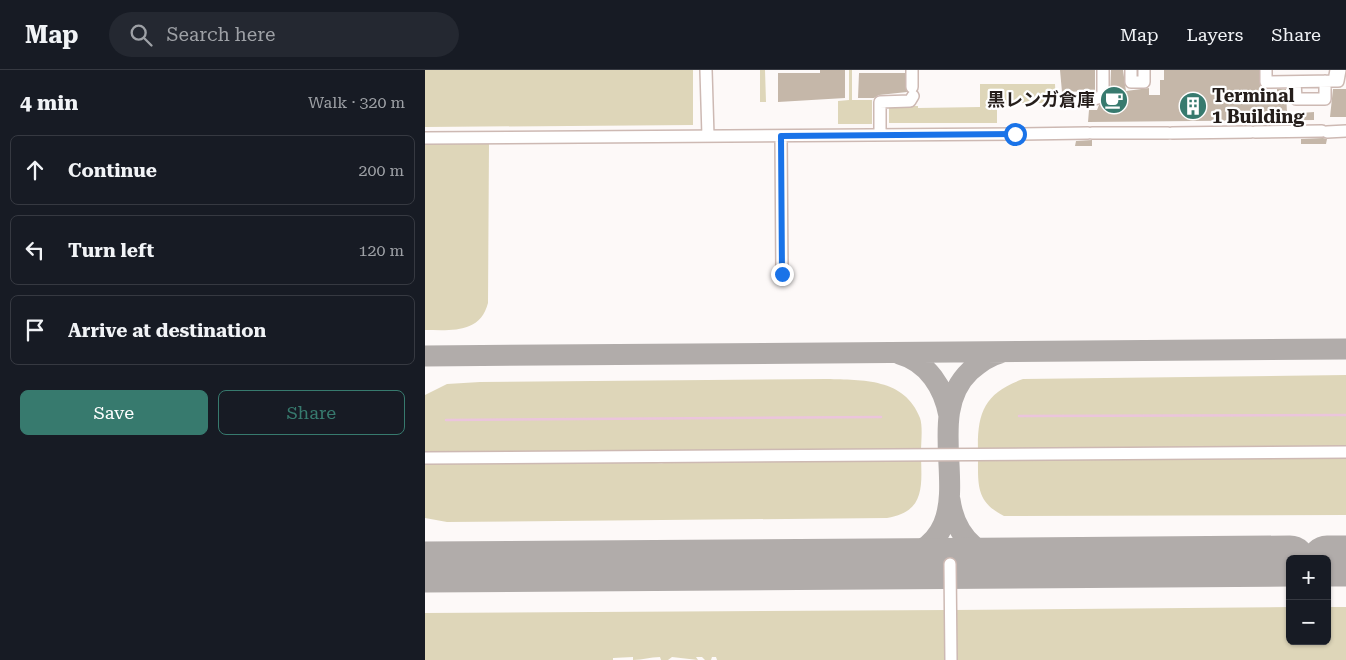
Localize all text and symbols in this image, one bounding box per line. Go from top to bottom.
search box [109,12,459,57]
text: Map [25,21,79,49]
icon: search [127,21,155,49]
text: Search here [167,23,275,46]
text: Map [1120,24,1159,45]
text: Layers [1187,24,1243,45]
text: Share [1271,24,1321,45]
cafe icon: 黒レンガ倉庫 [1099,85,1129,115]
place label: Terminal 1 Building [1212,85,1305,127]
place label: 黒レンガ倉庫 [987,89,1095,110]
text: 4 min [20,91,78,115]
building icon: Terminal 1 Building [1178,91,1208,121]
text: Walk · 320 m [308,93,405,112]
route start [1004,123,1027,146]
icon: ahead [21,156,49,184]
text: Continue [68,159,157,182]
text: 200 m [358,161,404,180]
icon: left [21,236,49,264]
text: Turn left [68,239,154,262]
text: 120 m [358,241,404,260]
route end [771,263,794,286]
icon: arrive [21,316,49,344]
text: Arrive at destination [68,319,266,342]
button: Save [20,390,208,435]
button: Share [218,390,405,435]
map controls [1286,555,1331,645]
button: + [1286,555,1331,600]
button: − [1286,600,1331,645]

